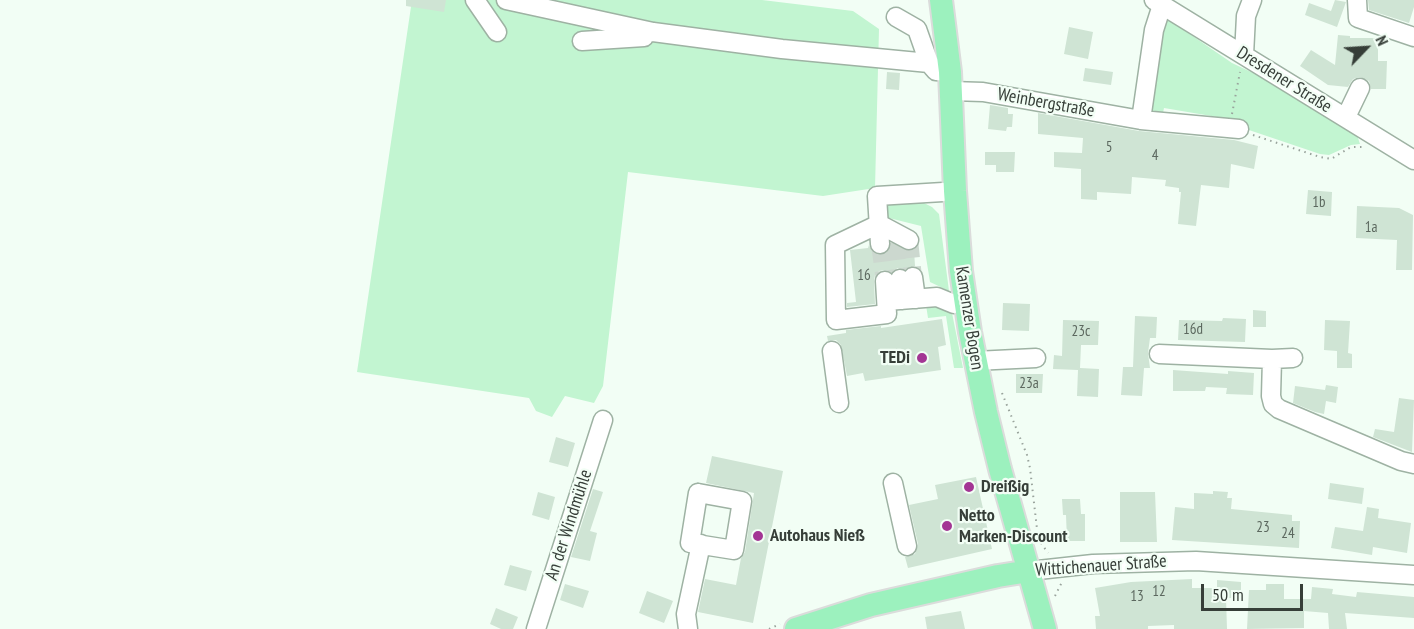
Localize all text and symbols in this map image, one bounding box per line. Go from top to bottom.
north arrow [1336,18,1396,78]
text: N [1371,32,1393,49]
street label: Dresdener Straße [1232,42,1336,118]
street label: Weinbergstraße [996,84,1096,122]
house number: 5 [1106,139,1112,157]
house number: 4 [1152,147,1158,165]
house number: 1b [1312,194,1326,212]
house number: 1a [1365,219,1377,237]
street label: Kamenzer Bogen [950,265,988,371]
house number: 16 [857,267,871,285]
house number: 16d [1183,321,1203,339]
house number: 23c [1072,323,1090,341]
place label: TEDi [880,347,910,369]
marker: TEDi [915,351,929,365]
house number: 23a [1019,375,1039,393]
street label: An der Windmühle [541,467,597,583]
place label: Dreißig [981,476,1029,498]
marker: Dreißig [962,480,976,494]
place label: Netto Marken-Discount [959,505,1067,548]
marker: Netto Marken-Discount [940,519,954,533]
house number: 23 [1256,519,1270,537]
place label: Autohaus Nieß [770,525,865,547]
house number: 24 [1281,525,1295,543]
marker: Autohaus Nieß [751,529,765,543]
street label: Wittichenauer Straße [1035,551,1167,581]
scale bar [1204,572,1306,610]
house number: 12 [1152,583,1166,601]
text: 50 m [1212,583,1244,606]
house number: 13 [1130,588,1144,606]

